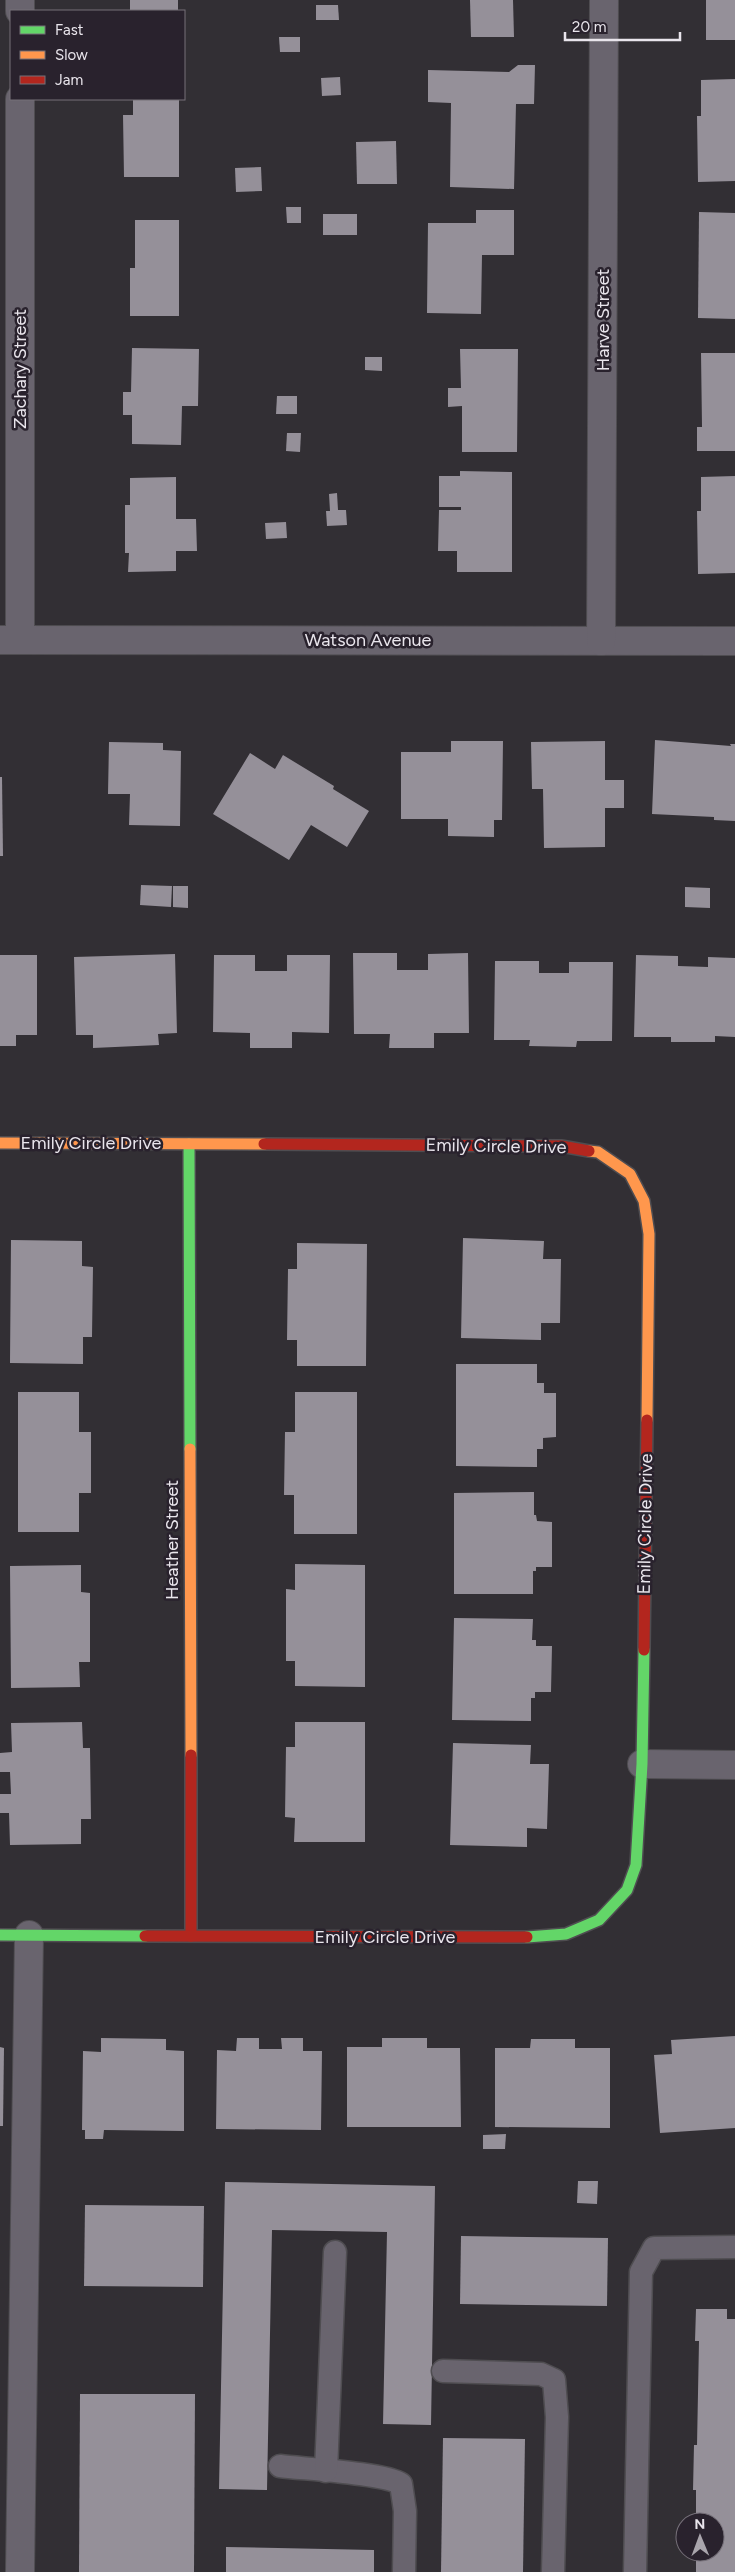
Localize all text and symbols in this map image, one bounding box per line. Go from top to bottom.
legend [10,10,185,100]
scale bar [565,10,680,42]
text: 20 m [572,18,606,36]
text: Fast [55,21,84,39]
text: Slow [55,46,88,64]
text: Jam [55,71,83,89]
street label: Harve Street [592,269,614,371]
street label: Zachary Street [9,309,31,429]
street label: Watson Avenue [305,629,432,651]
street label: Emily Circle Drive [21,1132,162,1154]
street label: Emily Circle Drive [425,1134,567,1158]
street label: Emily Circle Drive [633,1453,657,1595]
street label: Heather Street [161,1480,183,1600]
street label: Emily Circle Drive [315,1926,456,1948]
north arrow [675,2512,725,2562]
text: N [694,2516,705,2533]

